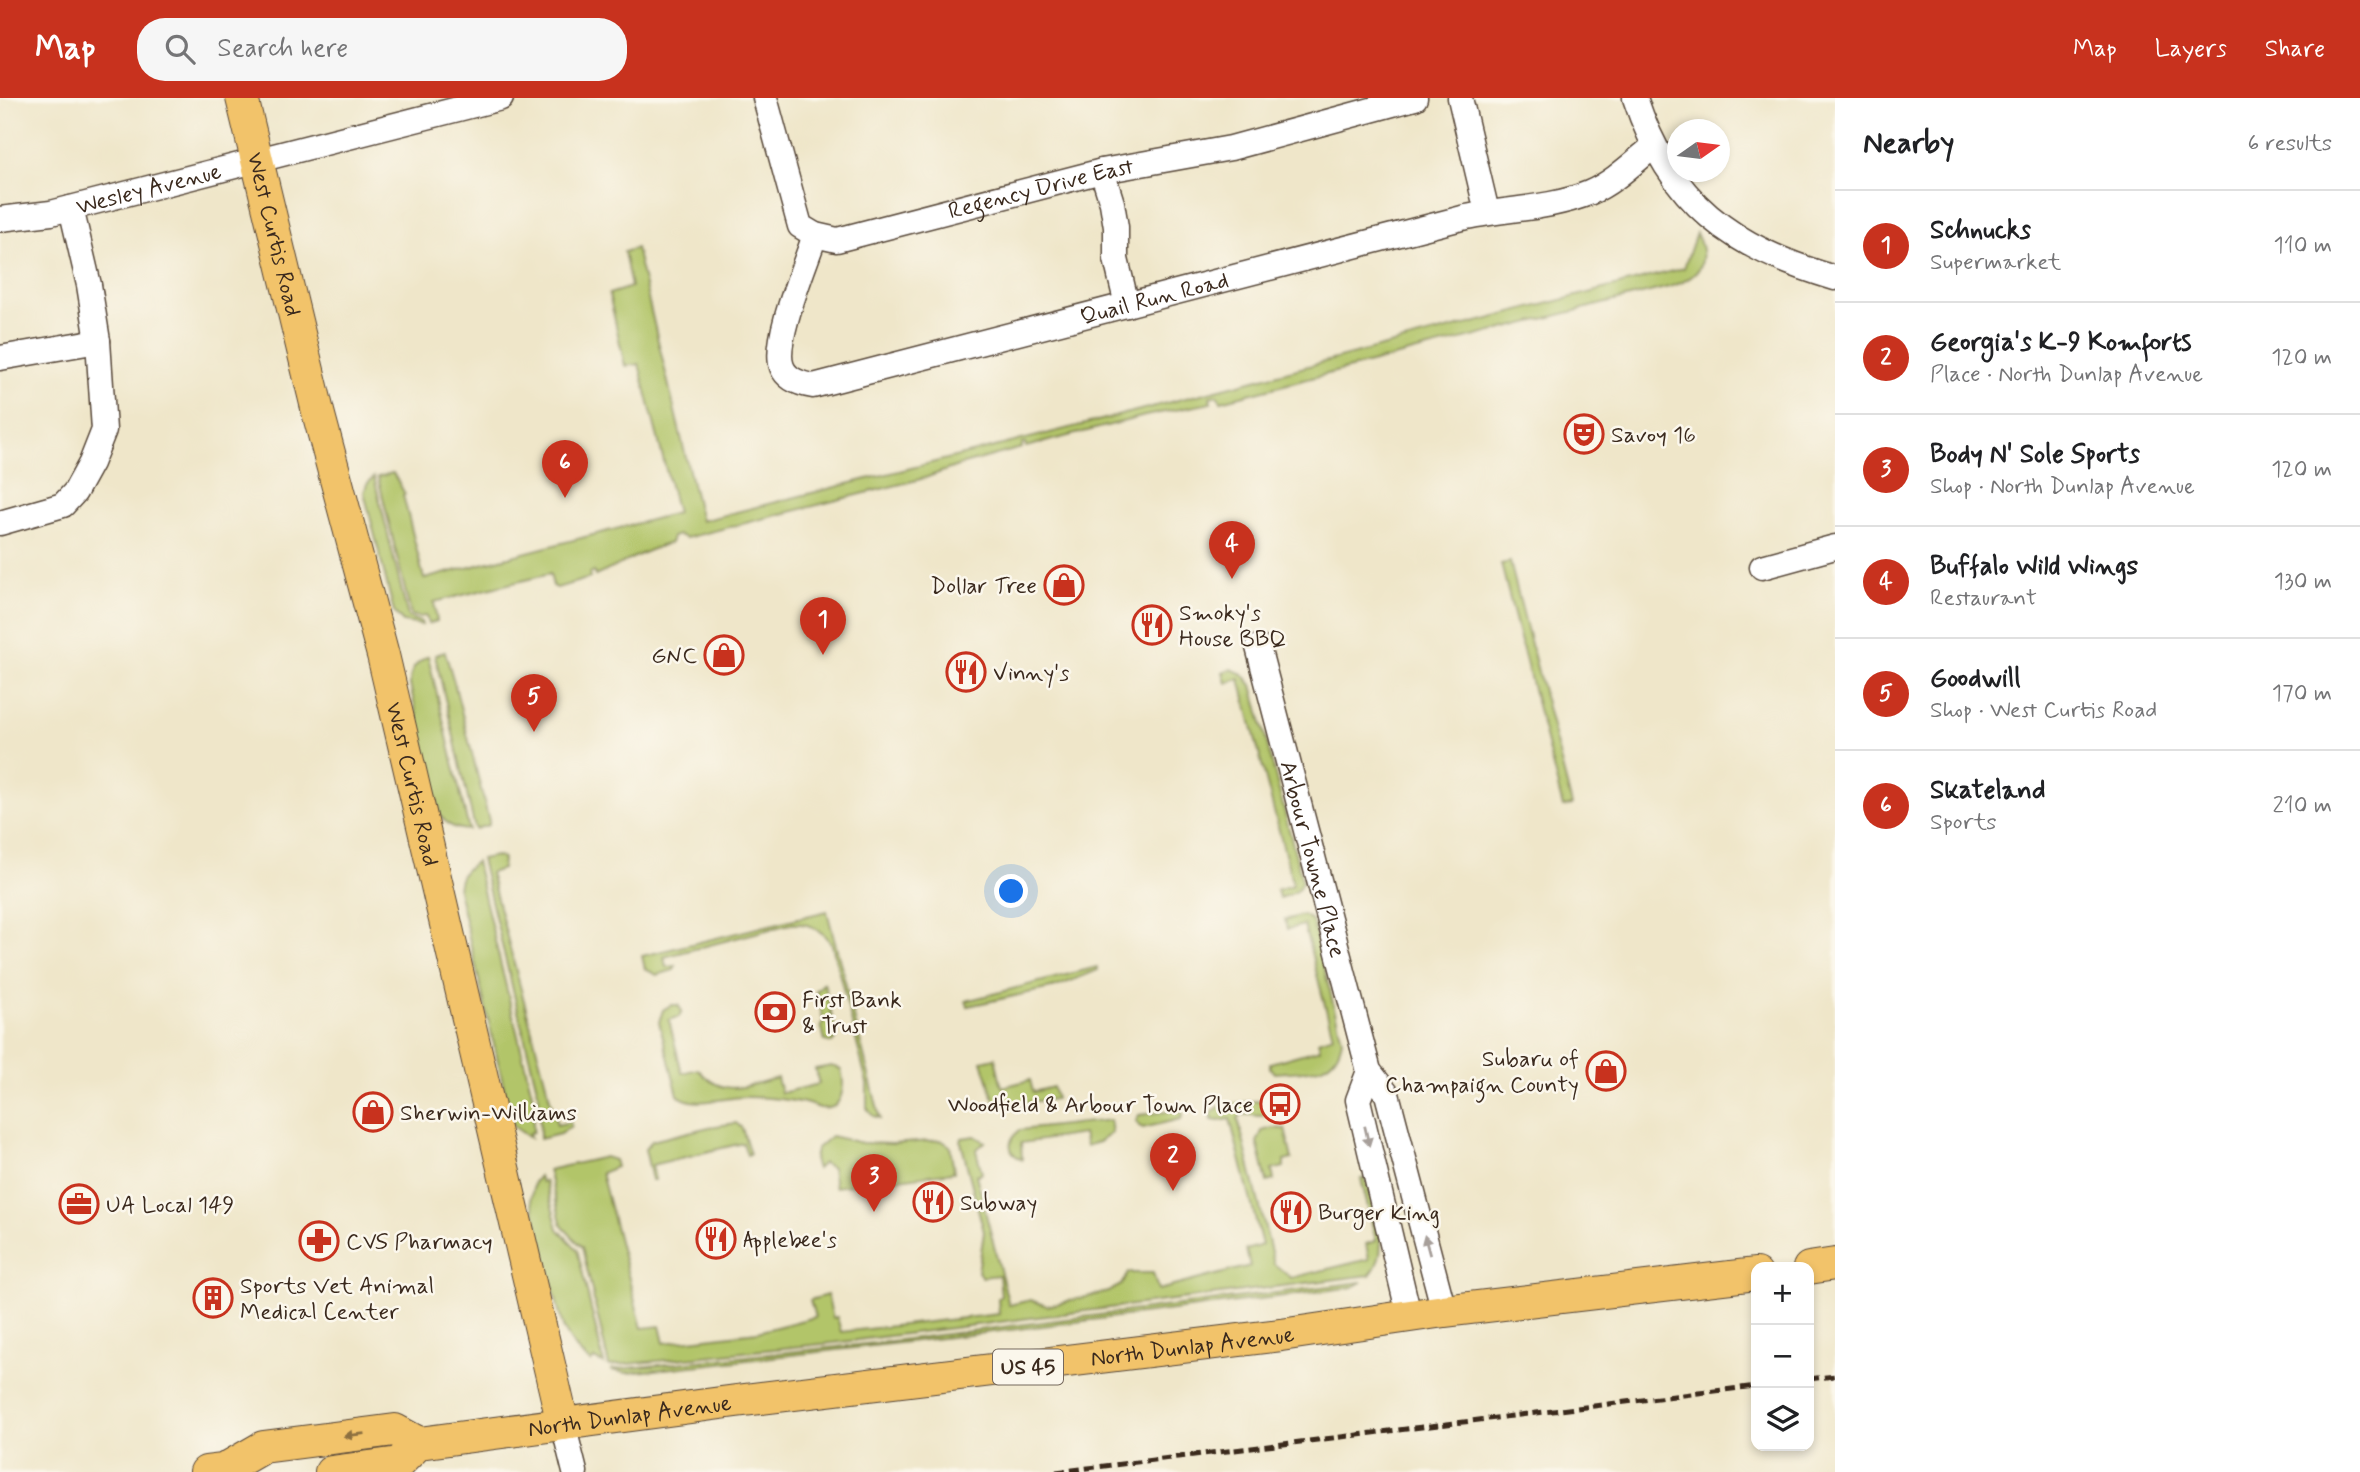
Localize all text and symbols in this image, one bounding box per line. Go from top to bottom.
search box [137,18,627,81]
text: Map [35,27,95,71]
icon: search [161,30,199,68]
text: Search here [217,32,348,66]
text: Map [2073,34,2117,65]
text: Layers [2155,34,2227,65]
text: Share [2265,34,2325,65]
north arrow [1667,119,1730,182]
text: Nearby [1863,124,1954,163]
text: 6 results [2248,129,2332,159]
street label: West Curtis Road [239,150,307,320]
street label: Regency Drive East [945,153,1136,227]
street label: Wesley Avenue [73,157,225,223]
text: Schnucks [1930,214,2031,248]
text: 1 [1881,231,1891,261]
text: 110 m [2273,231,2332,261]
text: Supermarket [1930,248,2061,278]
street label: Quail Run Road [1077,266,1232,333]
text: Georgia's K-9 Komforts [1930,326,2192,360]
text: 2 [1880,343,1892,373]
text: 120 m [2271,343,2332,373]
text: Place · North Dunlap Avenue [1930,360,2203,390]
theatre icon: Savoy 16 [1563,413,1605,455]
place label: Savoy 16 [1611,421,1696,451]
text: Body N' Sole Sports [1930,438,2140,472]
pin: 6 [542,440,588,498]
text: 3 [1881,455,1891,485]
text: 120 m [2271,455,2332,485]
text: Shop · North Dunlap Avenue [1930,472,2195,502]
pin: 4 [1209,521,1255,579]
text: Buffalo Wild Wings [1930,550,2138,584]
shop icon: Dollar Tree [1043,564,1085,606]
text: 4 [1879,567,1893,597]
text: 130 m [2274,567,2332,597]
place label: Dollar Tree [930,572,1037,602]
text: Restaurant [1930,584,2037,614]
pin: 1 [800,597,846,655]
place label: Smoky's House BBQ [1179,599,1287,655]
restaurant icon: Smoky's House BBQ [1131,604,1173,646]
shop icon: GNC [703,634,745,676]
place label: GNC [651,642,697,672]
restaurant icon: Vinny's [945,651,987,693]
place label: Vinny's [993,659,1069,689]
text: Goodwill [1930,662,2021,696]
pin: 5 [511,674,557,732]
text: 5 [1879,679,1893,709]
text: 170 m [2272,679,2332,709]
text: Shop · West Curtis Road [1930,696,2157,726]
street label: West Curtis Road [378,699,445,869]
street label: Arbour Towne Place [1271,758,1352,961]
text: Skateland [1930,774,2045,808]
text: 6 [1880,791,1892,821]
text: 210 m [2272,791,2332,821]
text: Sports [1930,808,1997,838]
your location [994,874,1028,908]
place label: First Bank & Trust [802,986,902,1042]
bank icon: First Bank & Trust [754,991,796,1033]
place label: Subaru of Champaign County [1385,1045,1579,1103]
shop icon: Subaru of Champaign County [1585,1050,1627,1092]
bus stop icon: Woodfield & Arbour Town Place [1259,1083,1301,1125]
shop icon: Sherwin-Williams [352,1091,394,1133]
place label: Woodfield & Arbour Town Place [948,1091,1253,1121]
place label: Sherwin-Williams [400,1099,577,1129]
one-way arrow [1362,1125,1373,1147]
pin: 2 [1150,1133,1196,1191]
pin: 3 [851,1154,897,1212]
restaurant icon: Subway [912,1181,954,1223]
office icon: UA Local 149 [58,1183,100,1225]
place label: Subway [960,1189,1037,1219]
place label: UA Local 149 [106,1191,234,1221]
restaurant icon: Burger King [1270,1191,1312,1233]
place label: Burger King [1318,1199,1440,1231]
restaurant icon: Applebee's [695,1218,737,1260]
pharmacy icon: CVS Pharmacy [298,1220,340,1262]
place label: Applebee's [743,1226,837,1257]
place label: CVS Pharmacy [346,1228,493,1258]
one-way arrow [1421,1233,1432,1255]
map controls [1751,1262,1814,1451]
button: + [1751,1262,1814,1325]
place label: Sports Vet Animal Medical Center [240,1272,434,1328]
building icon: Sports Vet Animal Medical Center [192,1277,234,1319]
street label: North Dunlap Avenue [1089,1320,1297,1375]
button: − [1751,1325,1814,1388]
road number: US 45 [993,1350,1063,1384]
button: layers [1751,1388,1814,1451]
street label: North Dunlap Avenue [526,1389,734,1445]
one-way arrow [343,1429,365,1440]

